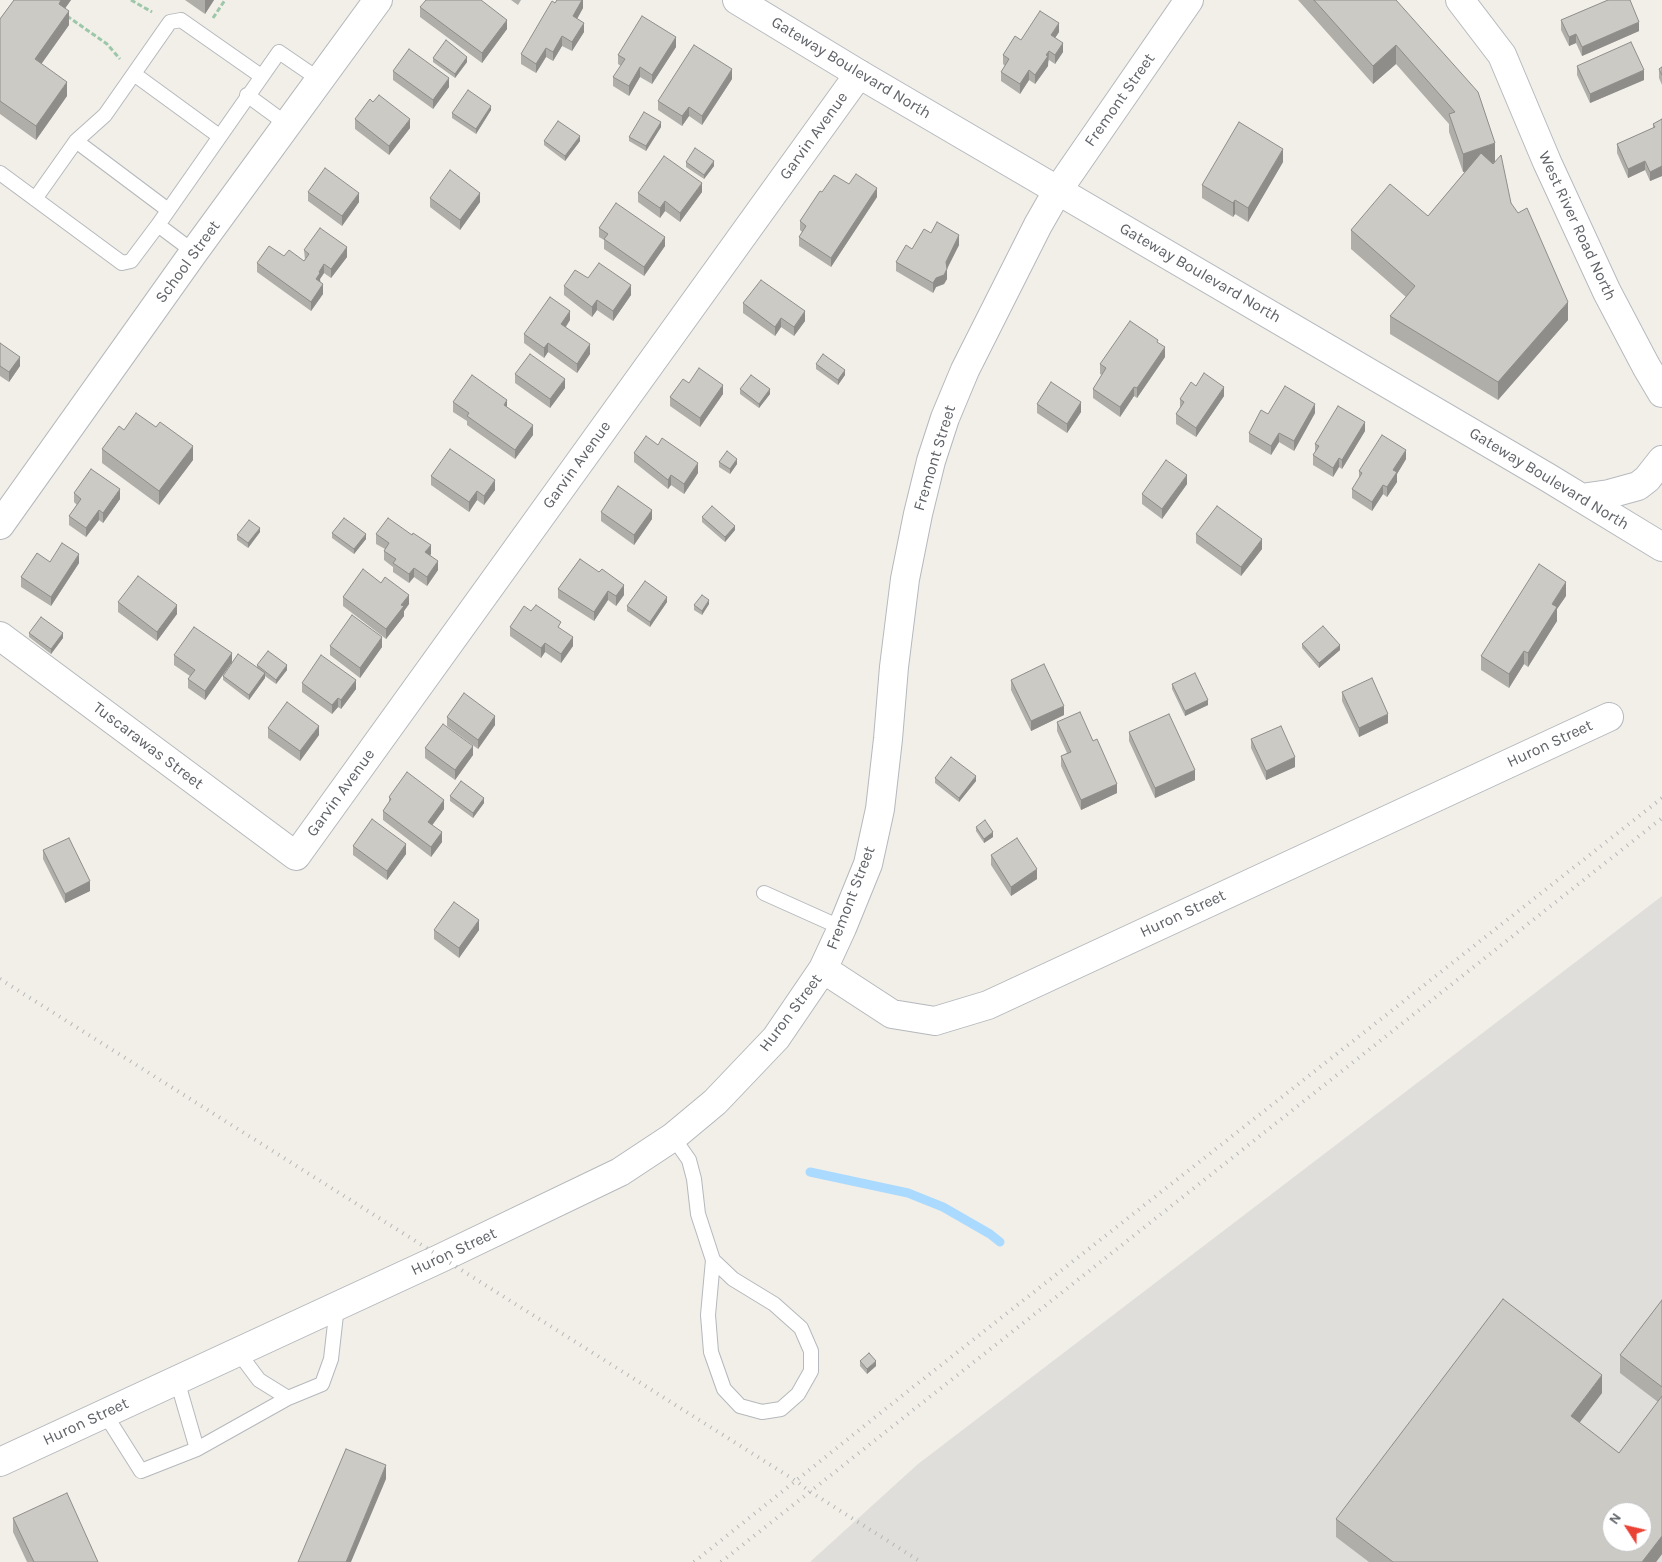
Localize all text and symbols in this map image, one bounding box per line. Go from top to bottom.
street label: Gateway Boulevard North [768,13,934,123]
street label: Fremont Street [1081,50,1159,150]
street label: Garvin Avenue [776,88,852,184]
street label: West River Road North [1534,148,1620,304]
street label: School Street [152,217,224,307]
street label: Gateway Boulevard North [1116,219,1284,327]
street label: Fremont Street [910,403,960,513]
street label: Garvin Avenue [539,417,615,513]
street label: Gateway Boulevard North [1466,424,1632,534]
street label: Tuscarawas Street [89,698,207,794]
street label: Huron Street [1504,716,1596,772]
street label: Garvin Avenue [303,745,379,841]
street label: Fremont Street [822,843,880,953]
street label: Huron Street [1137,886,1229,942]
street label: Huron Street [756,970,826,1056]
street label: Huron Street [408,1224,500,1280]
street label: Huron Street [40,1394,132,1450]
north arrow [1602,1502,1652,1552]
text: N [1605,1510,1625,1528]

